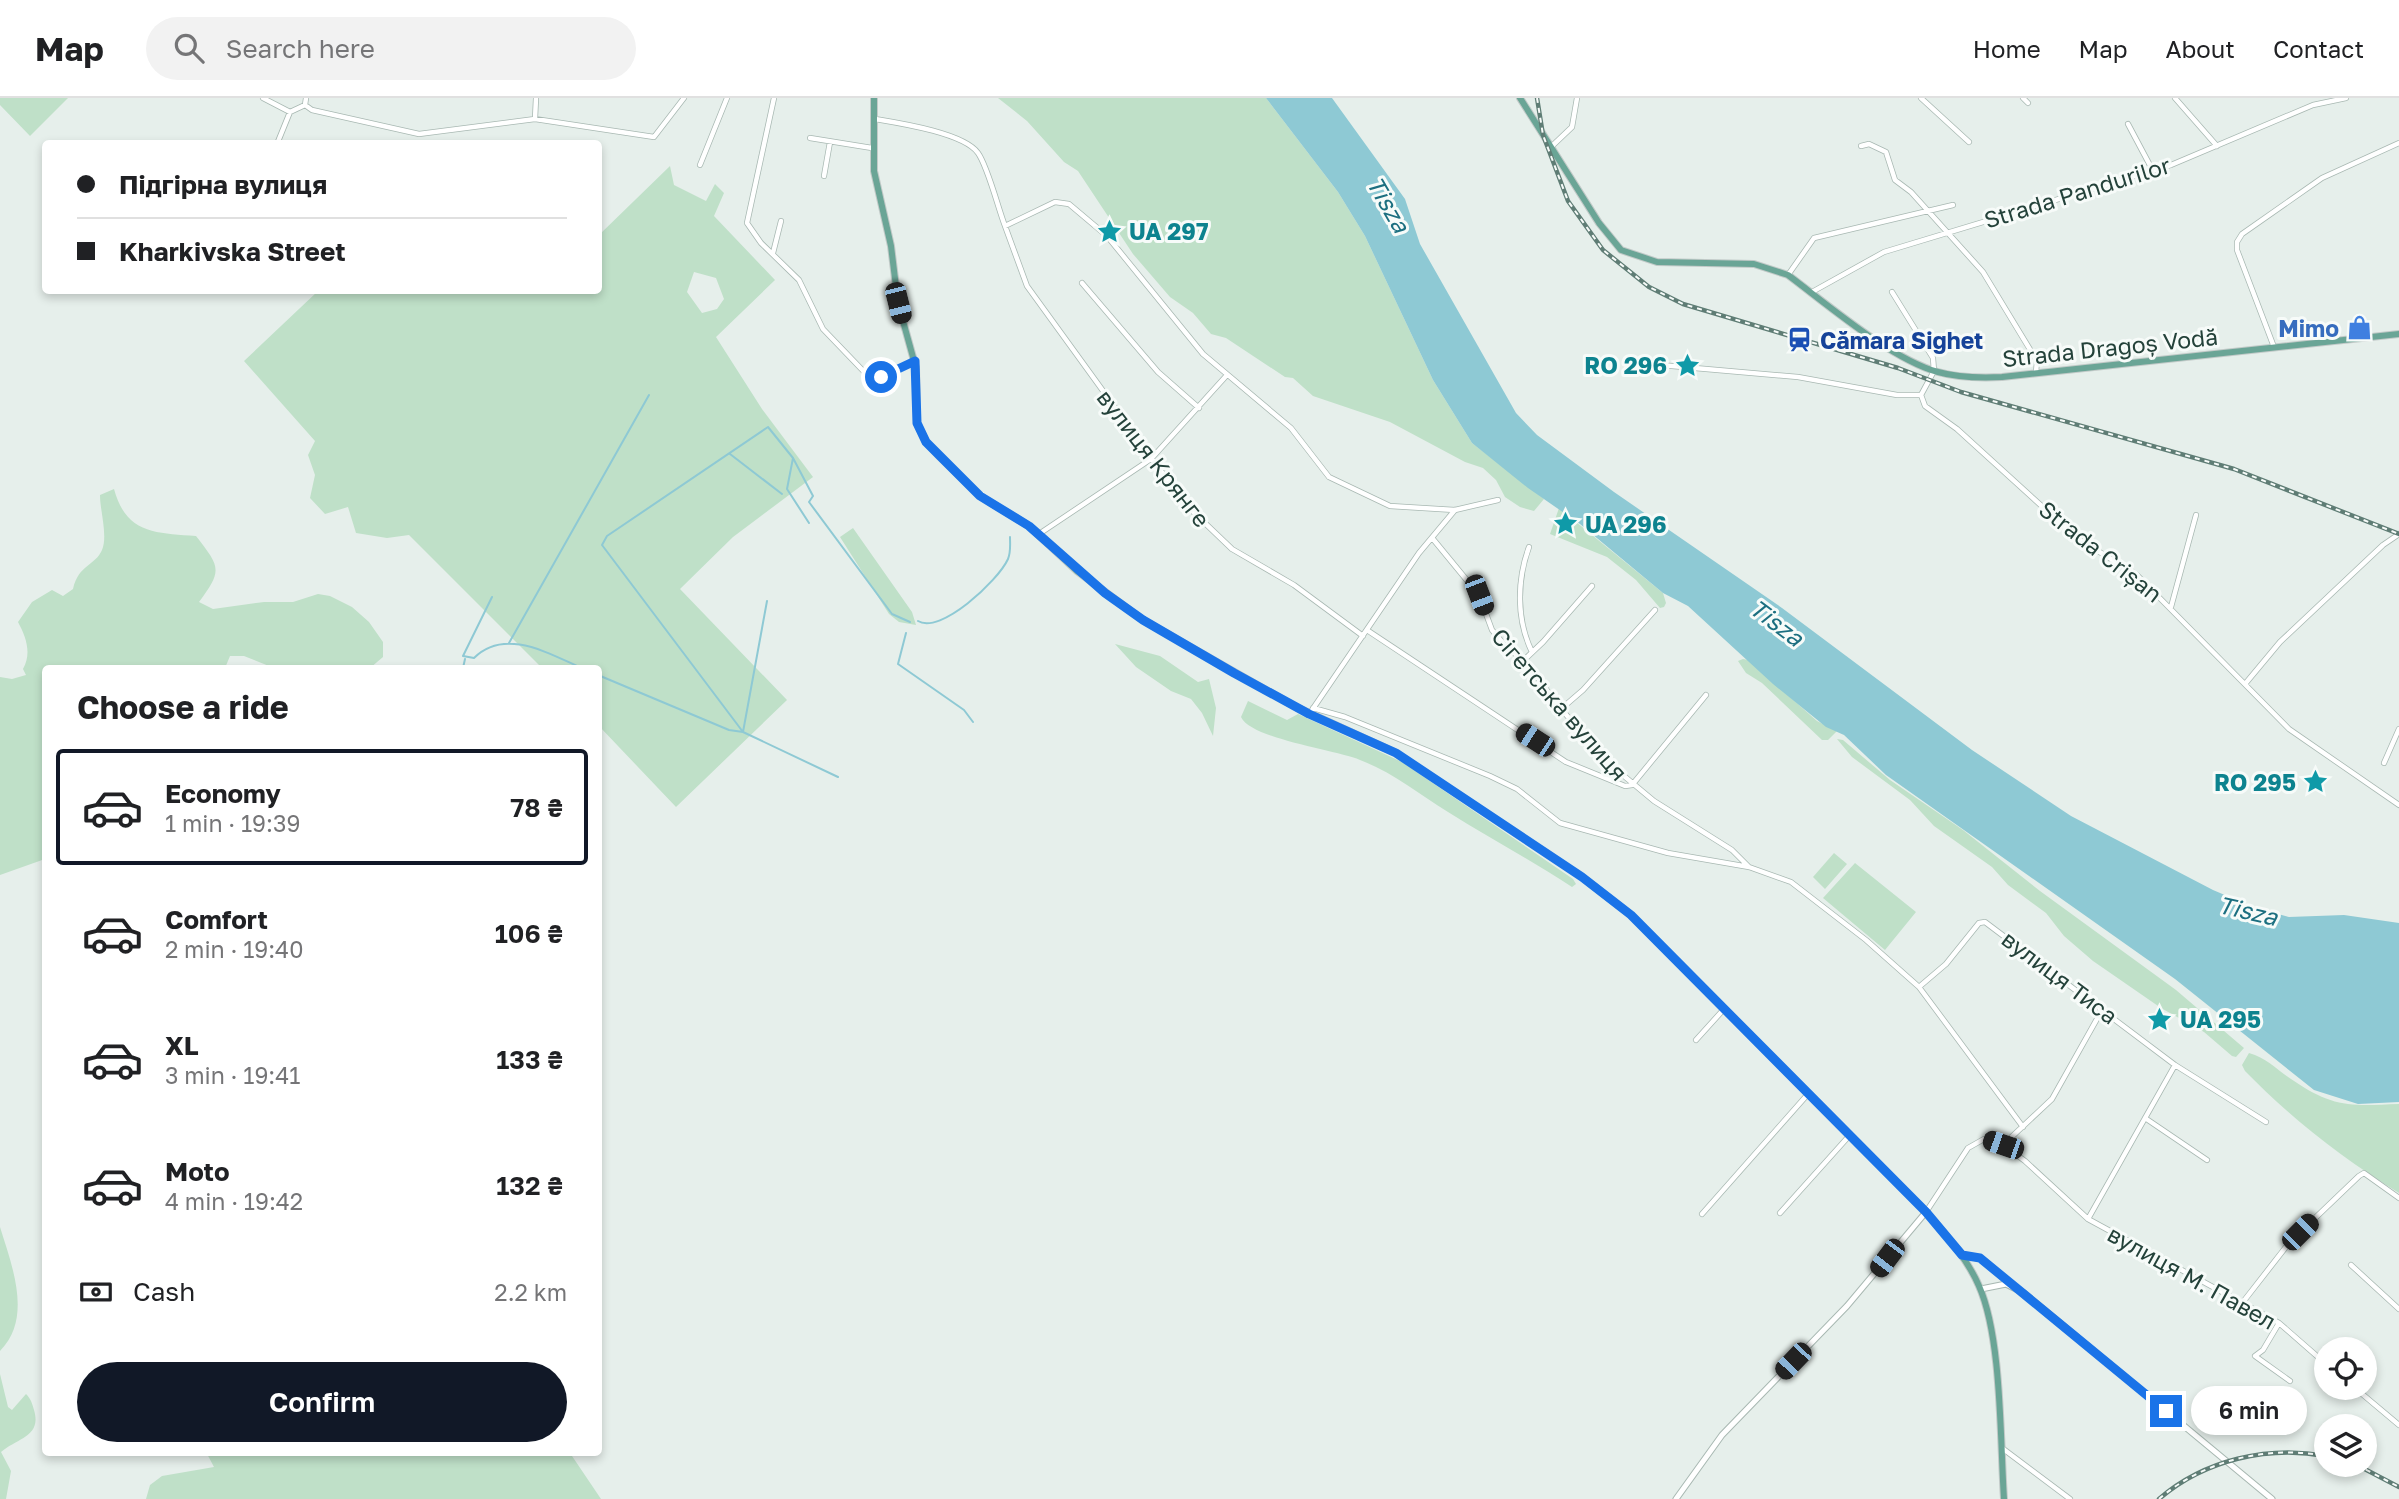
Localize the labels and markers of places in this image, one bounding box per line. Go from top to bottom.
place icon: UA 297 [1095,217,1123,245]
place label: UA 297 [1129,217,1208,245]
place label: Mimo [2278,314,2339,342]
shop icon: Mimo [2345,314,2373,342]
station icon: Cămara Sighet [1786,326,1814,354]
place label: Cămara Sighet [1820,326,1983,354]
place label: RO 296 [1584,351,1667,379]
place icon: RO 296 [1673,351,1701,379]
place icon: UA 296 [1551,510,1579,538]
place label: UA 296 [1585,510,1667,538]
place label: RO 295 [2214,768,2296,796]
place icon: RO 295 [2302,768,2330,796]
place icon: UA 295 [2146,1005,2174,1033]
place label: UA 295 [2180,1005,2261,1033]

